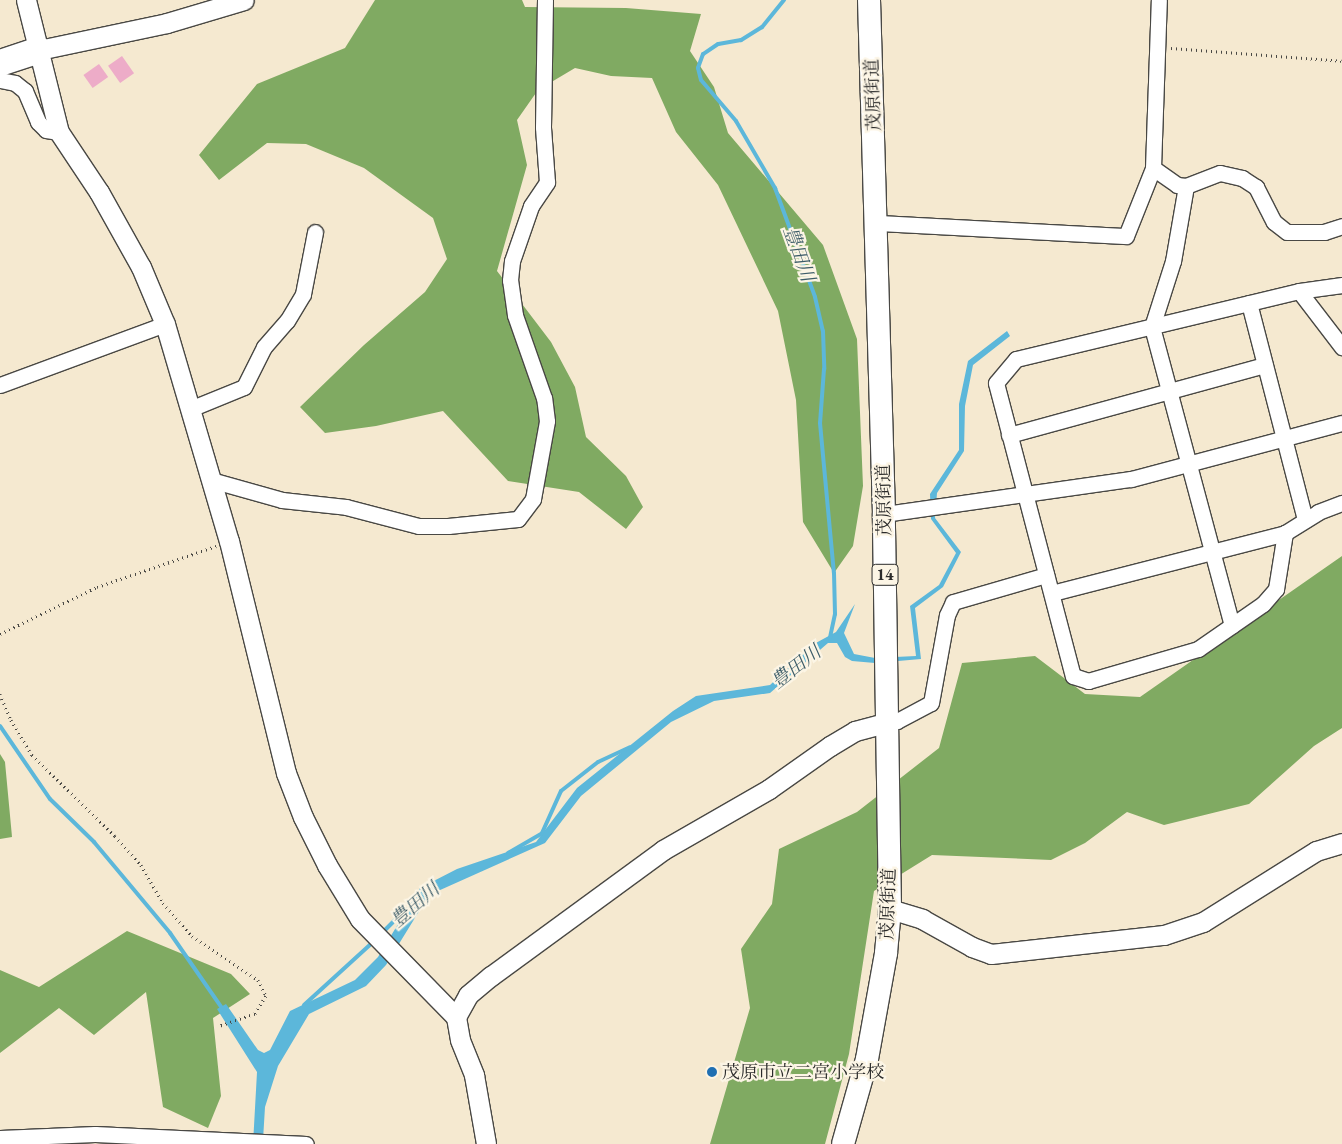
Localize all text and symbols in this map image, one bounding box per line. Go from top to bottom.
street label: 茂原街道 [861,59,885,131]
water label: 豊田川 [779,223,819,285]
street label: 茂原街道 [873,464,895,536]
road number: 14 [871,562,899,588]
water label: 豊田川 [767,640,825,694]
street label: 茂原街道 [876,868,900,940]
water label: 豊田川 [386,878,444,932]
place label: 茂原市立二宮小学校 [722,1061,884,1083]
marker: 茂原市立二宮小学校 [706,1066,718,1078]

